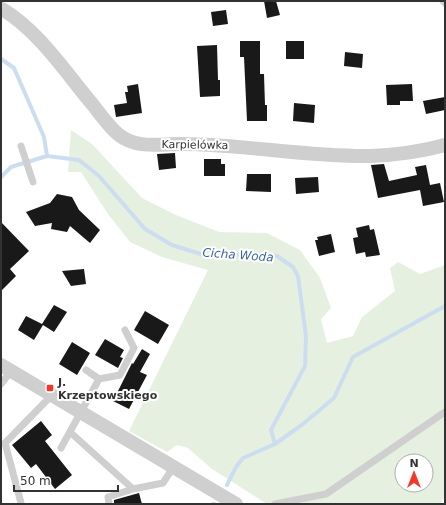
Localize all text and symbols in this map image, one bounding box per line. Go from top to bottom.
street label: Karpielówka [161,138,229,152]
water label: Cicha Woda [202,246,274,264]
place label: J. Krzeptowskiego [57,376,158,402]
marker: J. Krzeptowskiego [45,383,55,393]
north arrow [394,453,434,493]
text: N [409,457,419,470]
scale bar [14,467,118,493]
text: 50 m [20,474,51,488]

